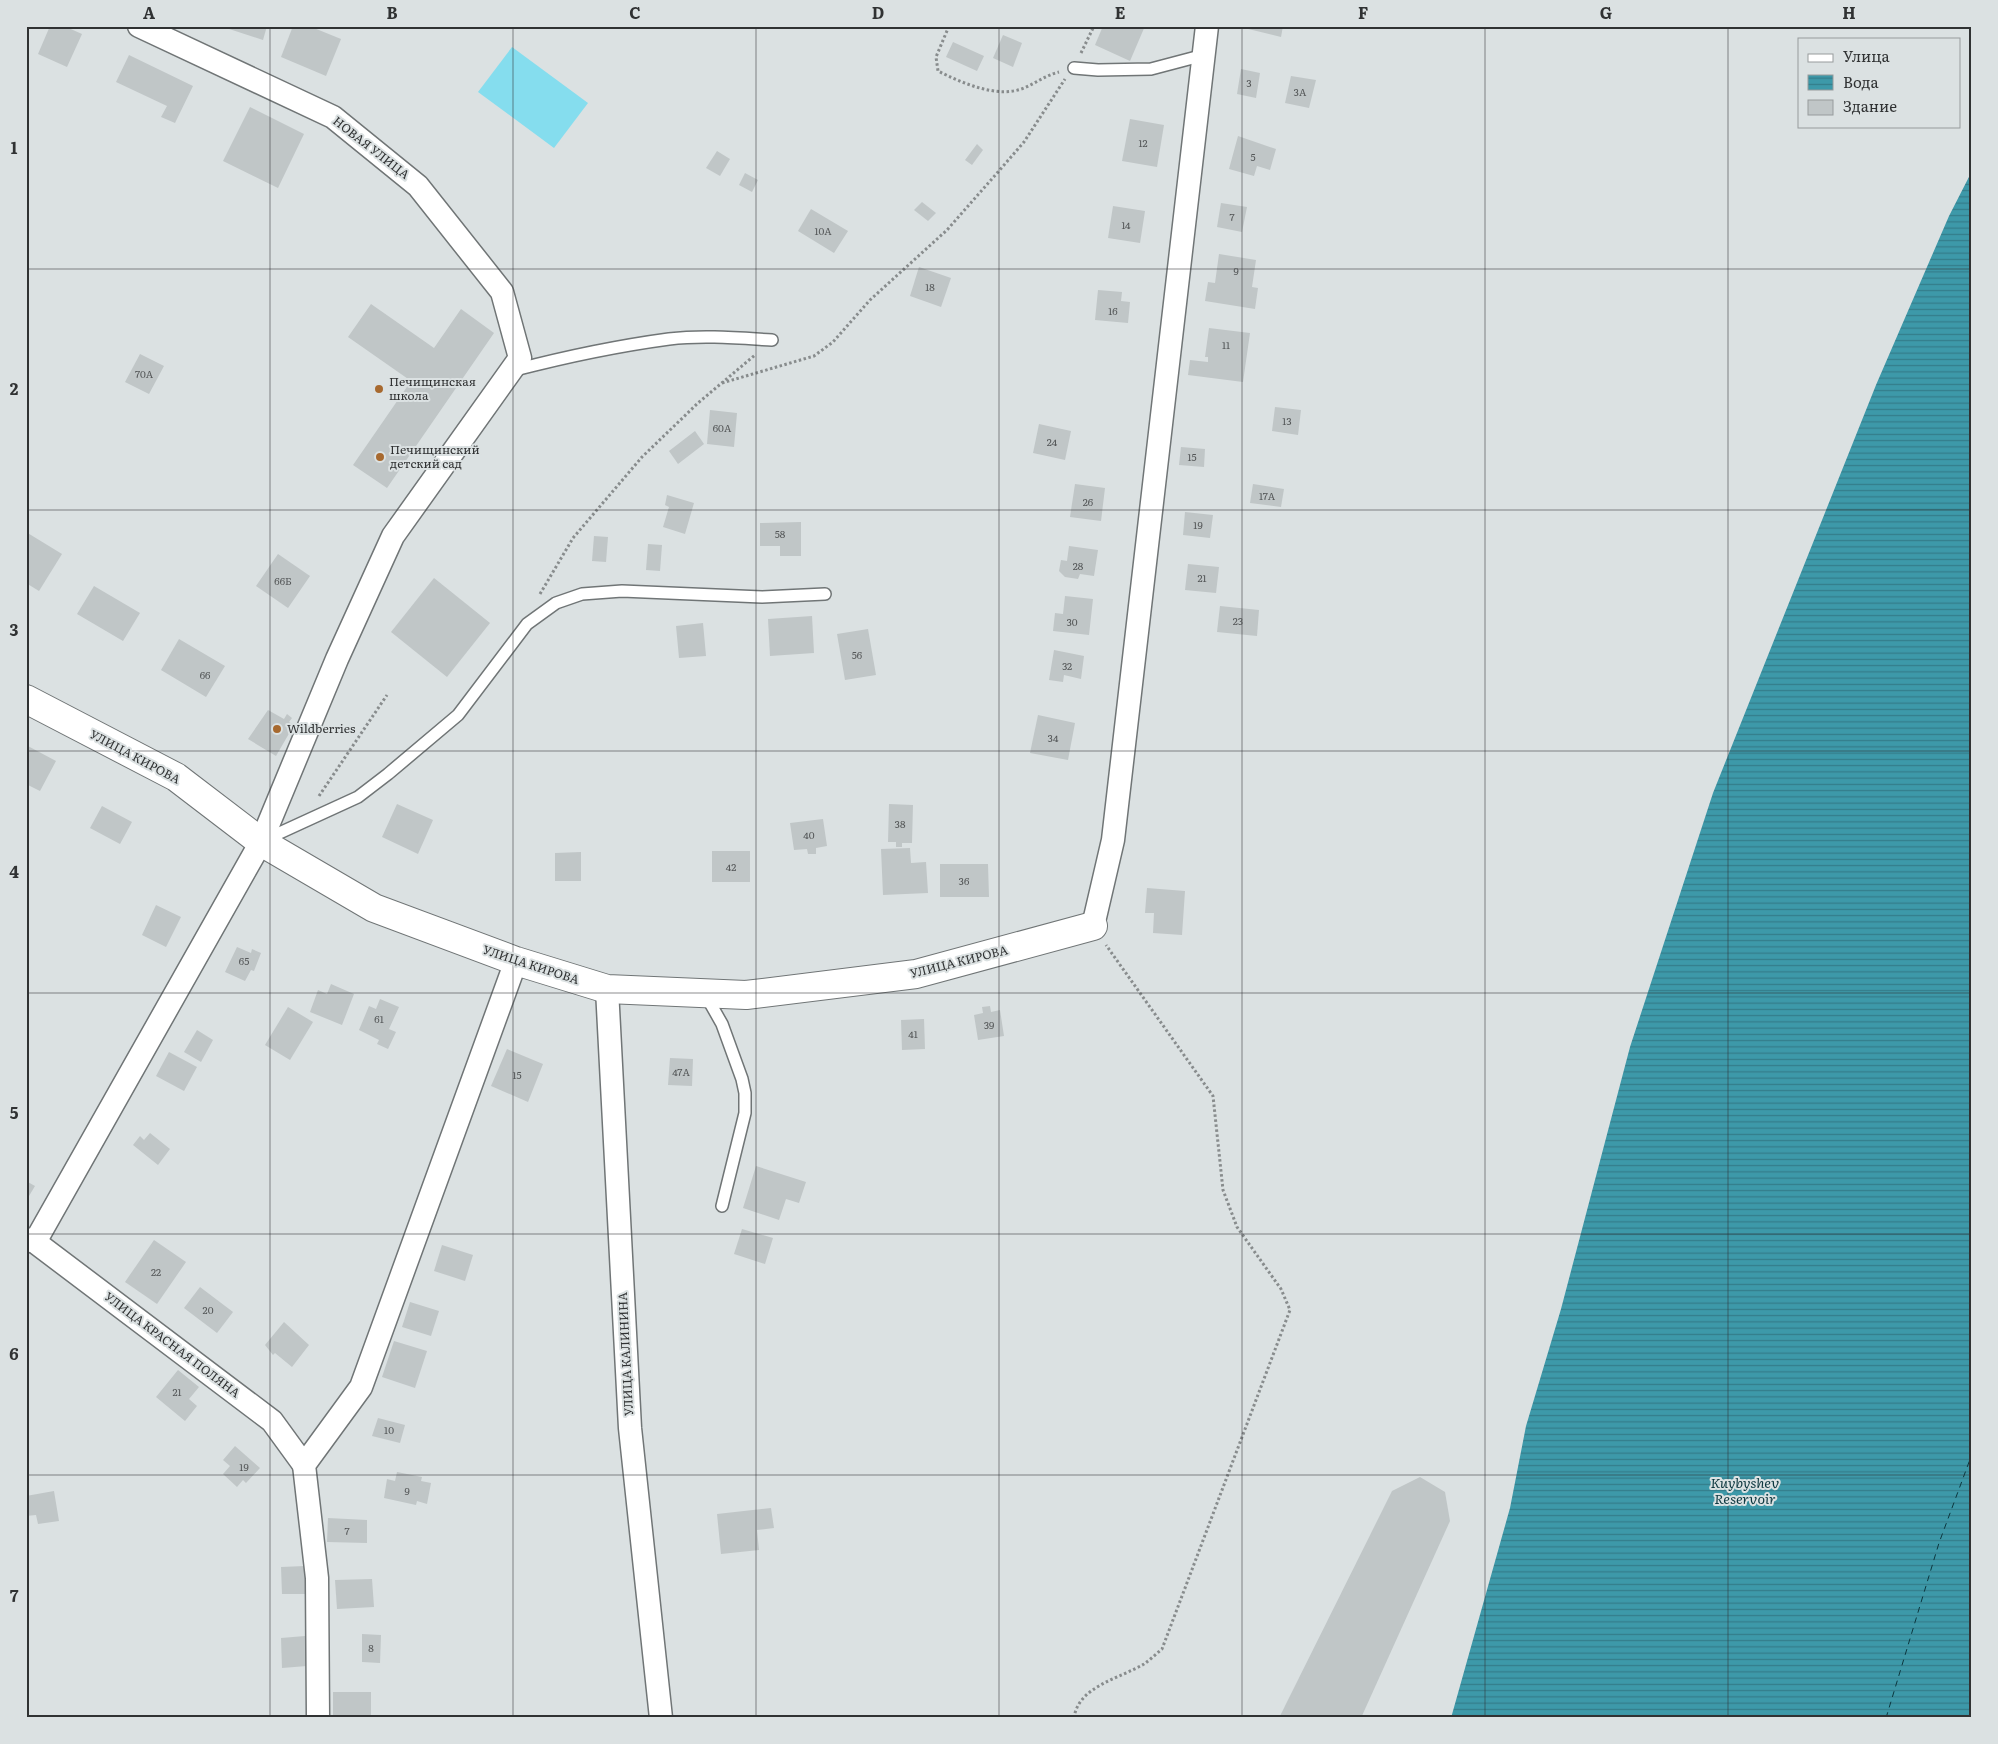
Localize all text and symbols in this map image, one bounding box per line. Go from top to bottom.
text: A [143,0,155,24]
text: B [386,0,398,24]
text: C [629,0,641,24]
text: D [872,0,884,24]
text: E [1115,0,1126,24]
text: F [1358,0,1368,24]
text: G [1600,0,1612,24]
text: H [1842,0,1856,24]
legend [1798,38,1960,128]
text: Улица [1843,44,1891,67]
text: Вода [1843,70,1880,93]
house number: 3 [1246,75,1252,90]
house number: 3А [1294,84,1307,99]
text: Здание [1843,94,1897,117]
street label: НОВАЯ УЛИЦА [330,112,414,183]
text: 1 [11,135,18,159]
house number: 12 [1138,135,1148,150]
house number: 5 [1250,149,1256,164]
house number: 7 [1229,209,1235,224]
house number: 14 [1121,217,1131,232]
house number: 10А [814,223,832,238]
house number: 9 [1233,263,1239,278]
house number: 18 [925,279,935,294]
house number: 16 [1108,303,1118,318]
house number: 11 [1222,337,1230,352]
house number: 70А [135,366,154,381]
place label: Печищинская школа [389,372,476,404]
text: 2 [10,376,19,400]
marker: Печищинская школа [373,383,385,395]
house number: 13 [1282,413,1292,428]
house number: 60А [713,420,732,435]
house number: 24 [1047,434,1058,449]
place label: Печищинский детский сад [390,440,480,472]
house number: 15 [1187,449,1197,464]
marker: Печищинский детский сад [374,451,386,463]
house number: 17А [1259,488,1276,503]
house number: 26 [1083,494,1094,509]
house number: 19 [1193,517,1203,532]
house number: 58 [775,526,786,541]
house number: 28 [1073,558,1084,573]
house number: 21 [1197,570,1207,585]
house number: 66Б [274,573,292,588]
house number: 23 [1233,613,1243,628]
house number: 30 [1066,614,1078,629]
text: 3 [10,617,19,641]
house number: 56 [852,647,863,662]
house number: 32 [1062,658,1072,673]
house number: 66 [200,667,211,682]
place label: Wildberries [287,719,356,737]
marker: Wildberries [271,723,283,735]
street label: УЛИЦА КИРОВА [87,725,184,788]
house number: 34 [1048,730,1059,745]
house number: 38 [895,816,906,831]
house number: 40 [803,827,815,842]
text: 4 [9,859,19,883]
house number: 42 [726,859,736,874]
house number: 36 [959,873,970,888]
street label: УЛИЦА КИРОВА [481,940,582,988]
street label: УЛИЦА КИРОВА [908,940,1010,982]
house number: 65 [239,953,249,968]
house number: 61 [374,1011,384,1026]
house number: 39 [984,1017,994,1032]
house number: 41 [908,1026,918,1041]
house number: 47А [672,1064,690,1079]
house number: 15 [512,1067,522,1082]
text: 5 [10,1100,19,1124]
house number: 22 [151,1264,161,1279]
street label: УЛИЦА КРАСНАЯ ПОЛЯНА [101,1287,244,1401]
street label: УЛИЦА КАЛИНИНА [613,1291,637,1416]
house number: 20 [203,1302,214,1317]
text: 6 [9,1341,19,1365]
house number: 21 [172,1384,182,1399]
house number: 10 [384,1422,394,1437]
house number: 19 [239,1459,249,1474]
water label: Kuybyshev Reservoir [1710,1472,1780,1508]
house number: 9 [404,1483,410,1498]
house number: 7 [344,1523,350,1538]
text: 7 [10,1583,19,1607]
house number: 8 [368,1640,374,1655]

